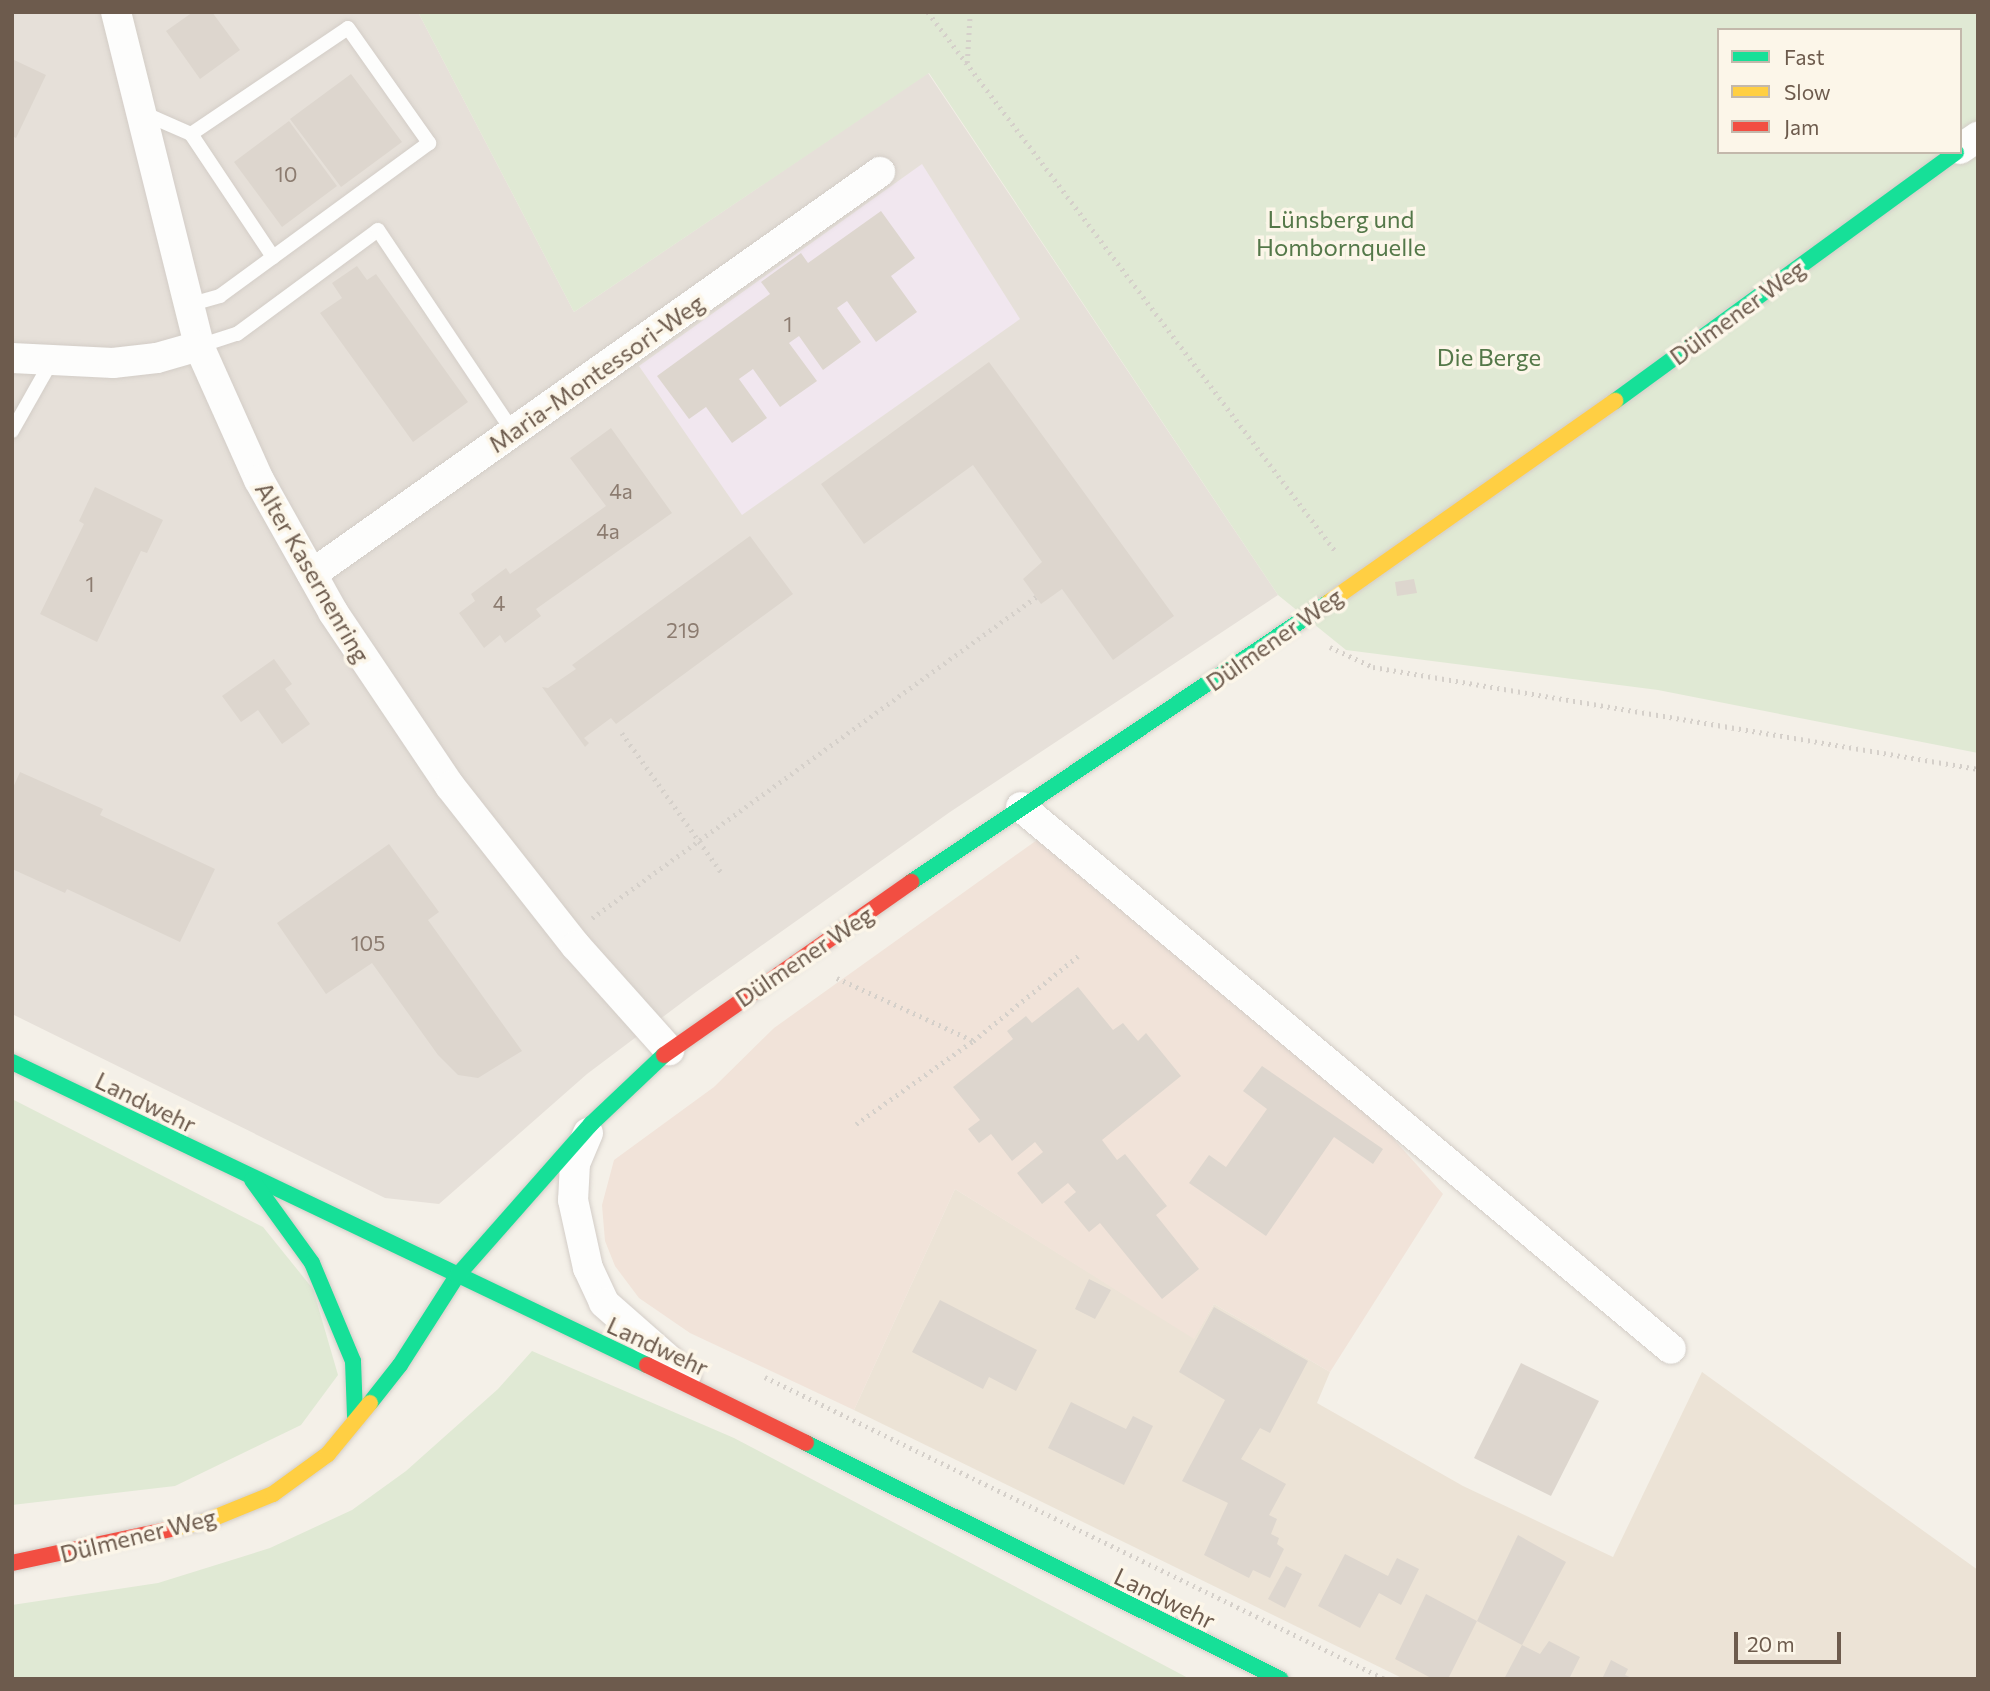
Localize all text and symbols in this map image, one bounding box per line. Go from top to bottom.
legend [1717,28,1962,154]
text: Fast [1784,44,1825,69]
text: Slow [1784,79,1831,104]
text: Jam [1784,114,1819,139]
house number: 10 [275,161,297,187]
park label: Lünsberg und Hombornquelle [1256,205,1426,261]
street label: Dülmener Weg [1664,253,1810,371]
street label: Maria-Montessori-Weg [483,288,709,458]
house number: 1 [784,311,792,337]
park label: Die Berge [1437,343,1541,371]
street label: Alter Kasernenring [250,477,376,667]
house number: 4a [609,478,633,504]
house number: 4a [596,518,620,544]
house number: 1 [86,571,94,597]
street label: Dülmener Weg [1200,581,1348,697]
house number: 4 [493,590,505,616]
house number: 219 [666,617,700,643]
street label: Dülmener Weg [730,899,878,1013]
house number: 105 [351,930,385,956]
street label: Landwehr [91,1065,201,1139]
street label: Landwehr [603,1310,713,1382]
street label: Dülmener Weg [57,1502,219,1568]
street label: Landwehr [1110,1561,1220,1635]
scale bar [1738,1618,1845,1662]
text: 20 m [1747,1631,1795,1656]

